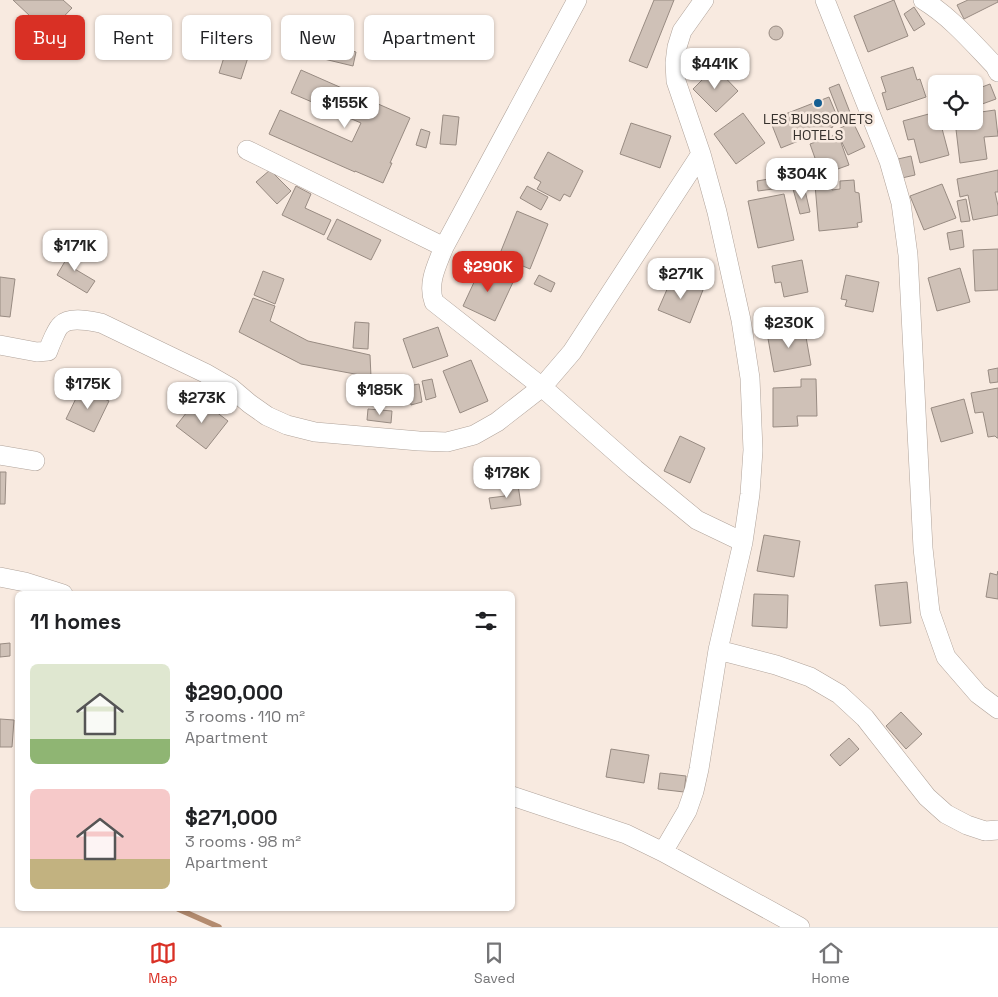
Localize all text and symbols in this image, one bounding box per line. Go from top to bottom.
chip: Buy [15,15,85,60]
chip: Rent [95,15,172,60]
chip: Filters [182,15,271,60]
chip: New [281,15,354,60]
chip: Apartment [364,15,494,60]
pin: $441K [680,48,750,90]
text: $441K [692,53,738,74]
map controls [928,75,983,130]
button: locate [928,75,983,130]
pin: $155K [310,86,380,129]
text: $155K [322,92,368,113]
marker: LES BUISSONETS HOTELS [812,97,824,109]
place label: LES BUISSONETS HOTELS [763,110,873,144]
pin: $304K [767,158,837,200]
text: $304K [777,163,827,184]
pin: $171K [40,230,110,272]
text: $171K [54,235,96,256]
pin: $290K [453,250,523,293]
text: $290K [463,256,513,277]
pin: $271K [646,258,716,300]
text: $271K [659,263,704,284]
pin: $230K [754,306,824,349]
text: $230K [764,312,814,333]
pin: $175K [53,368,123,410]
text: $175K [65,373,111,394]
pin: $185K [345,374,415,416]
text: $185K [357,379,403,400]
pin: $273K [167,382,237,424]
text: $273K [178,387,226,408]
pin: $178K [472,456,542,499]
text: $178K [484,462,530,483]
icon: filters [472,607,500,635]
text: 11 homes [30,608,121,635]
text: $290,000 [185,679,283,706]
icon: home [70,684,130,744]
text: 3 rooms · 110 m² [185,706,305,727]
text: Apartment [185,727,268,748]
text: $271,000 [185,804,278,831]
icon: home [70,809,130,869]
text: 3 rooms · 98 m² [185,831,301,852]
text: Apartment [185,852,268,873]
tab: Map [148,939,177,987]
tab: Saved [474,939,515,987]
tab: Home [812,939,850,987]

